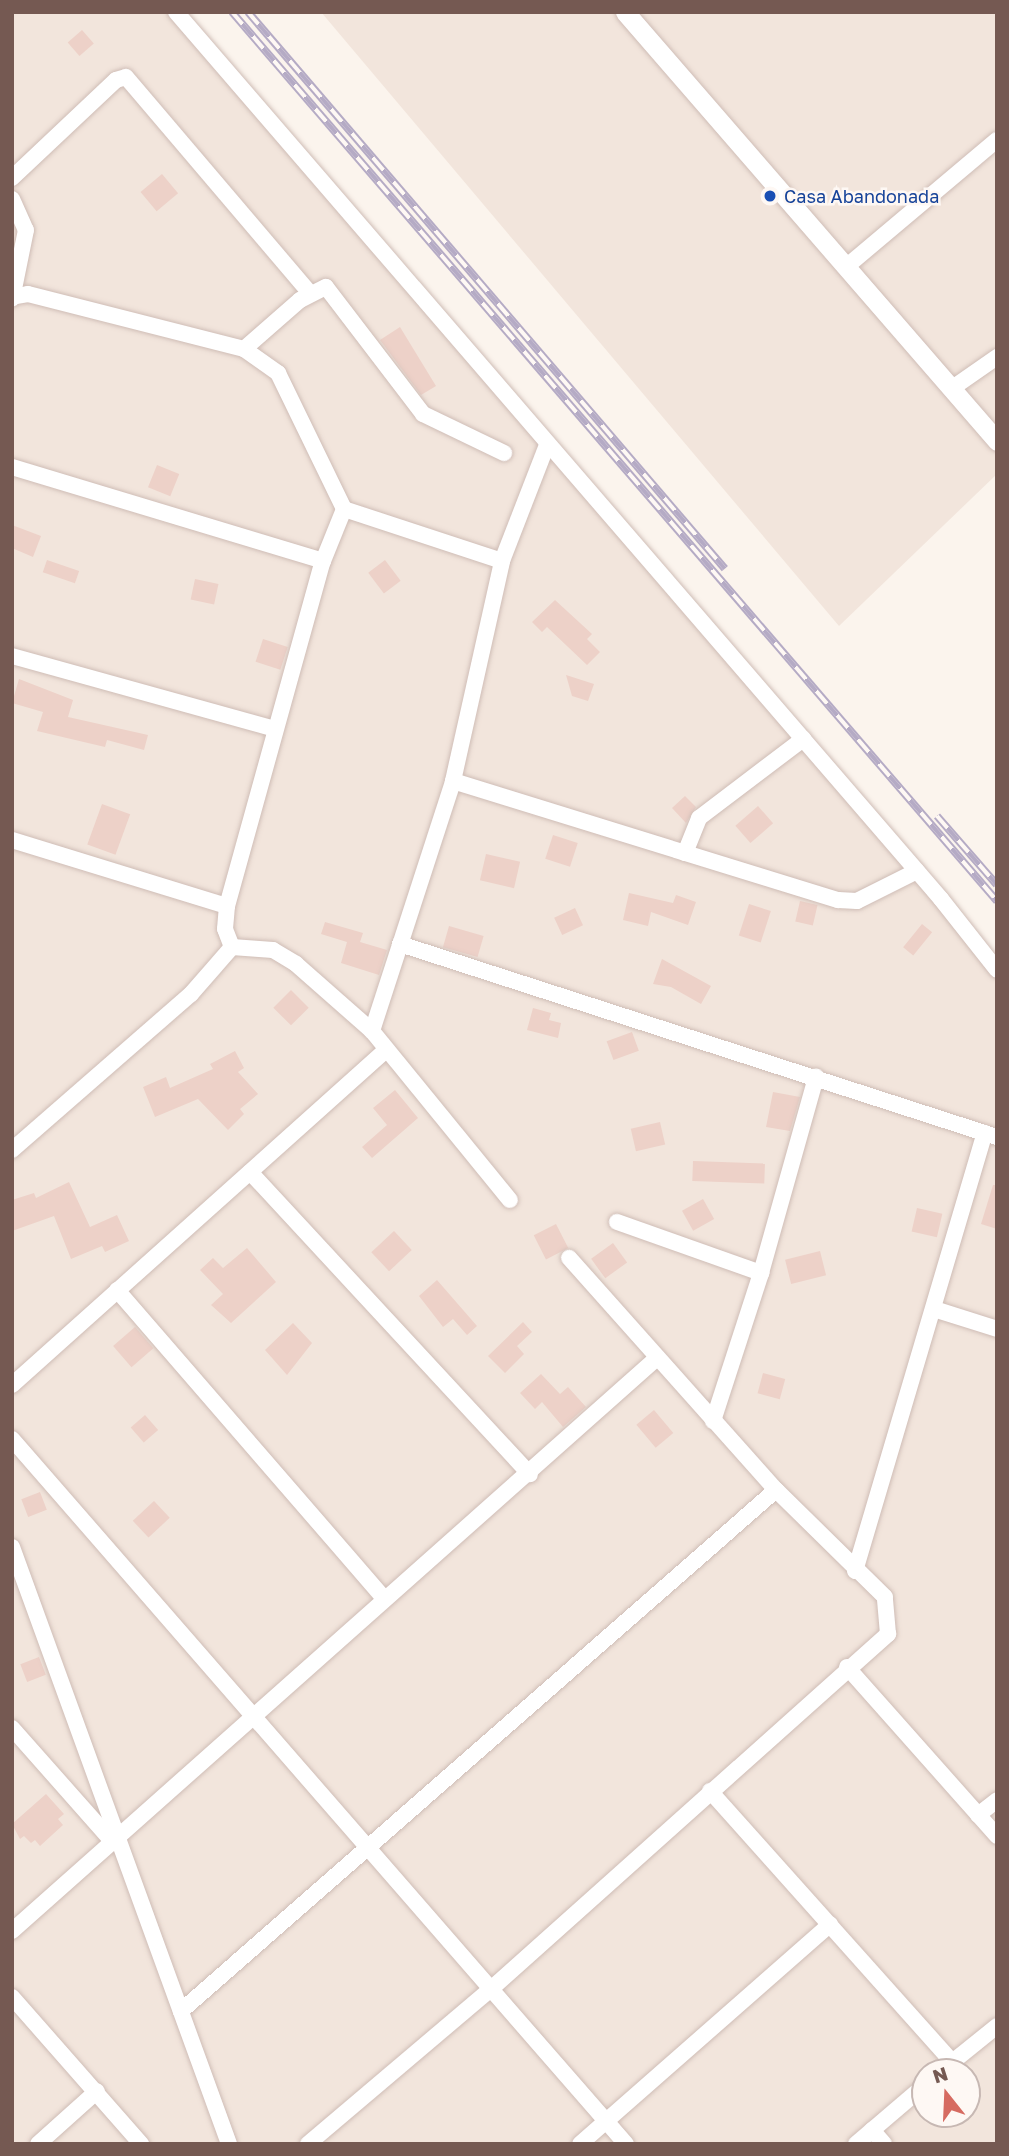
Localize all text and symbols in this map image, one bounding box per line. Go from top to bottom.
place label: Casa Abandonada [784,185,939,207]
marker: Casa Abandonada [762,188,778,204]
north arrow [911,2058,981,2128]
text: N [930,2061,950,2088]

